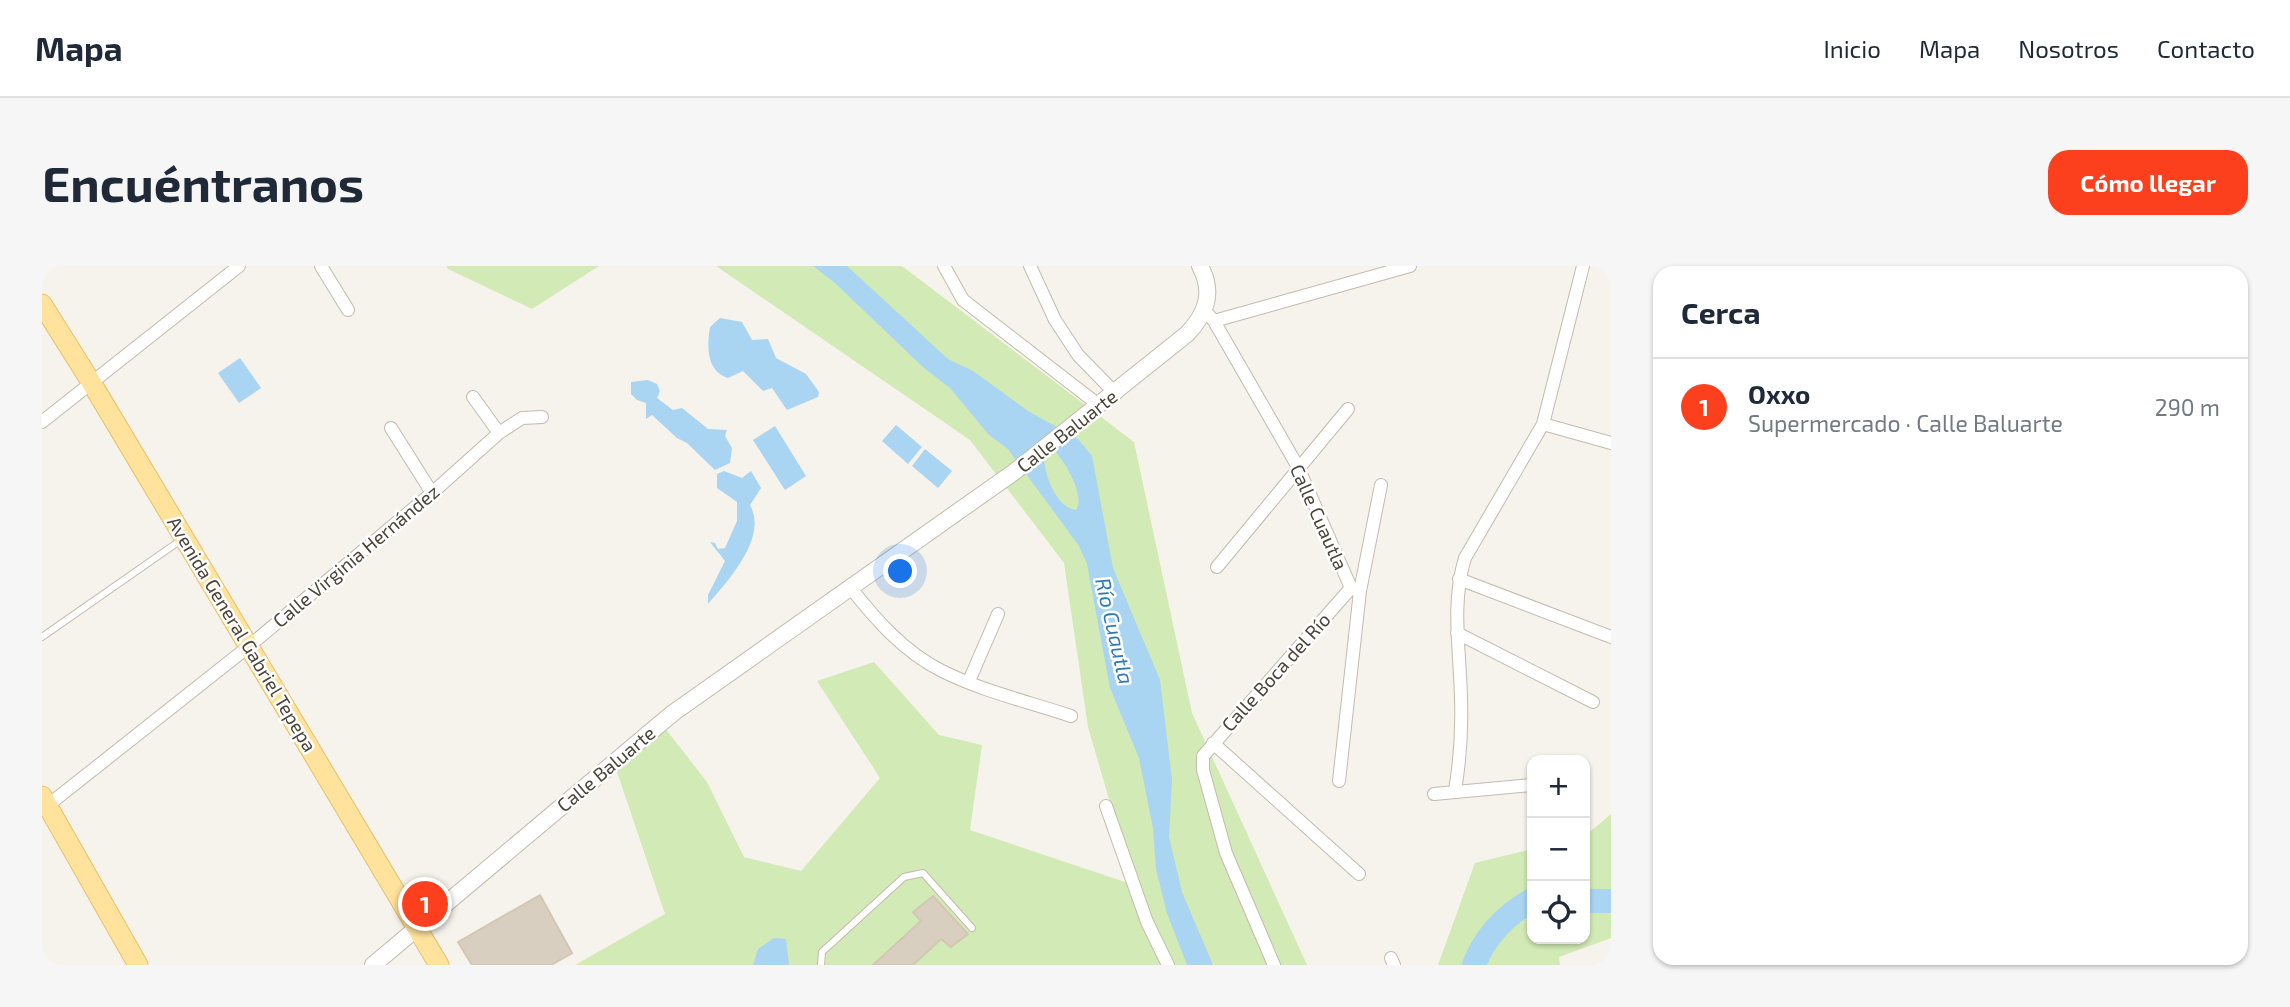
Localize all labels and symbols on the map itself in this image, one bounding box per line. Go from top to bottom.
street label: Calle Baluarte [1012,384,1122,477]
street label: Calle Cuautla [1286,460,1353,573]
street label: Calle Virginia Hernández [268,479,443,632]
street label: Avenida General Gabriel Tepepa [163,512,322,755]
your location [883,554,917,588]
water label: Río Cuautla [1091,575,1140,686]
street label: Calle Boca del Río [1216,608,1335,736]
street label: Calle Baluarte [552,721,659,816]
pin: 1 [402,878,448,930]

